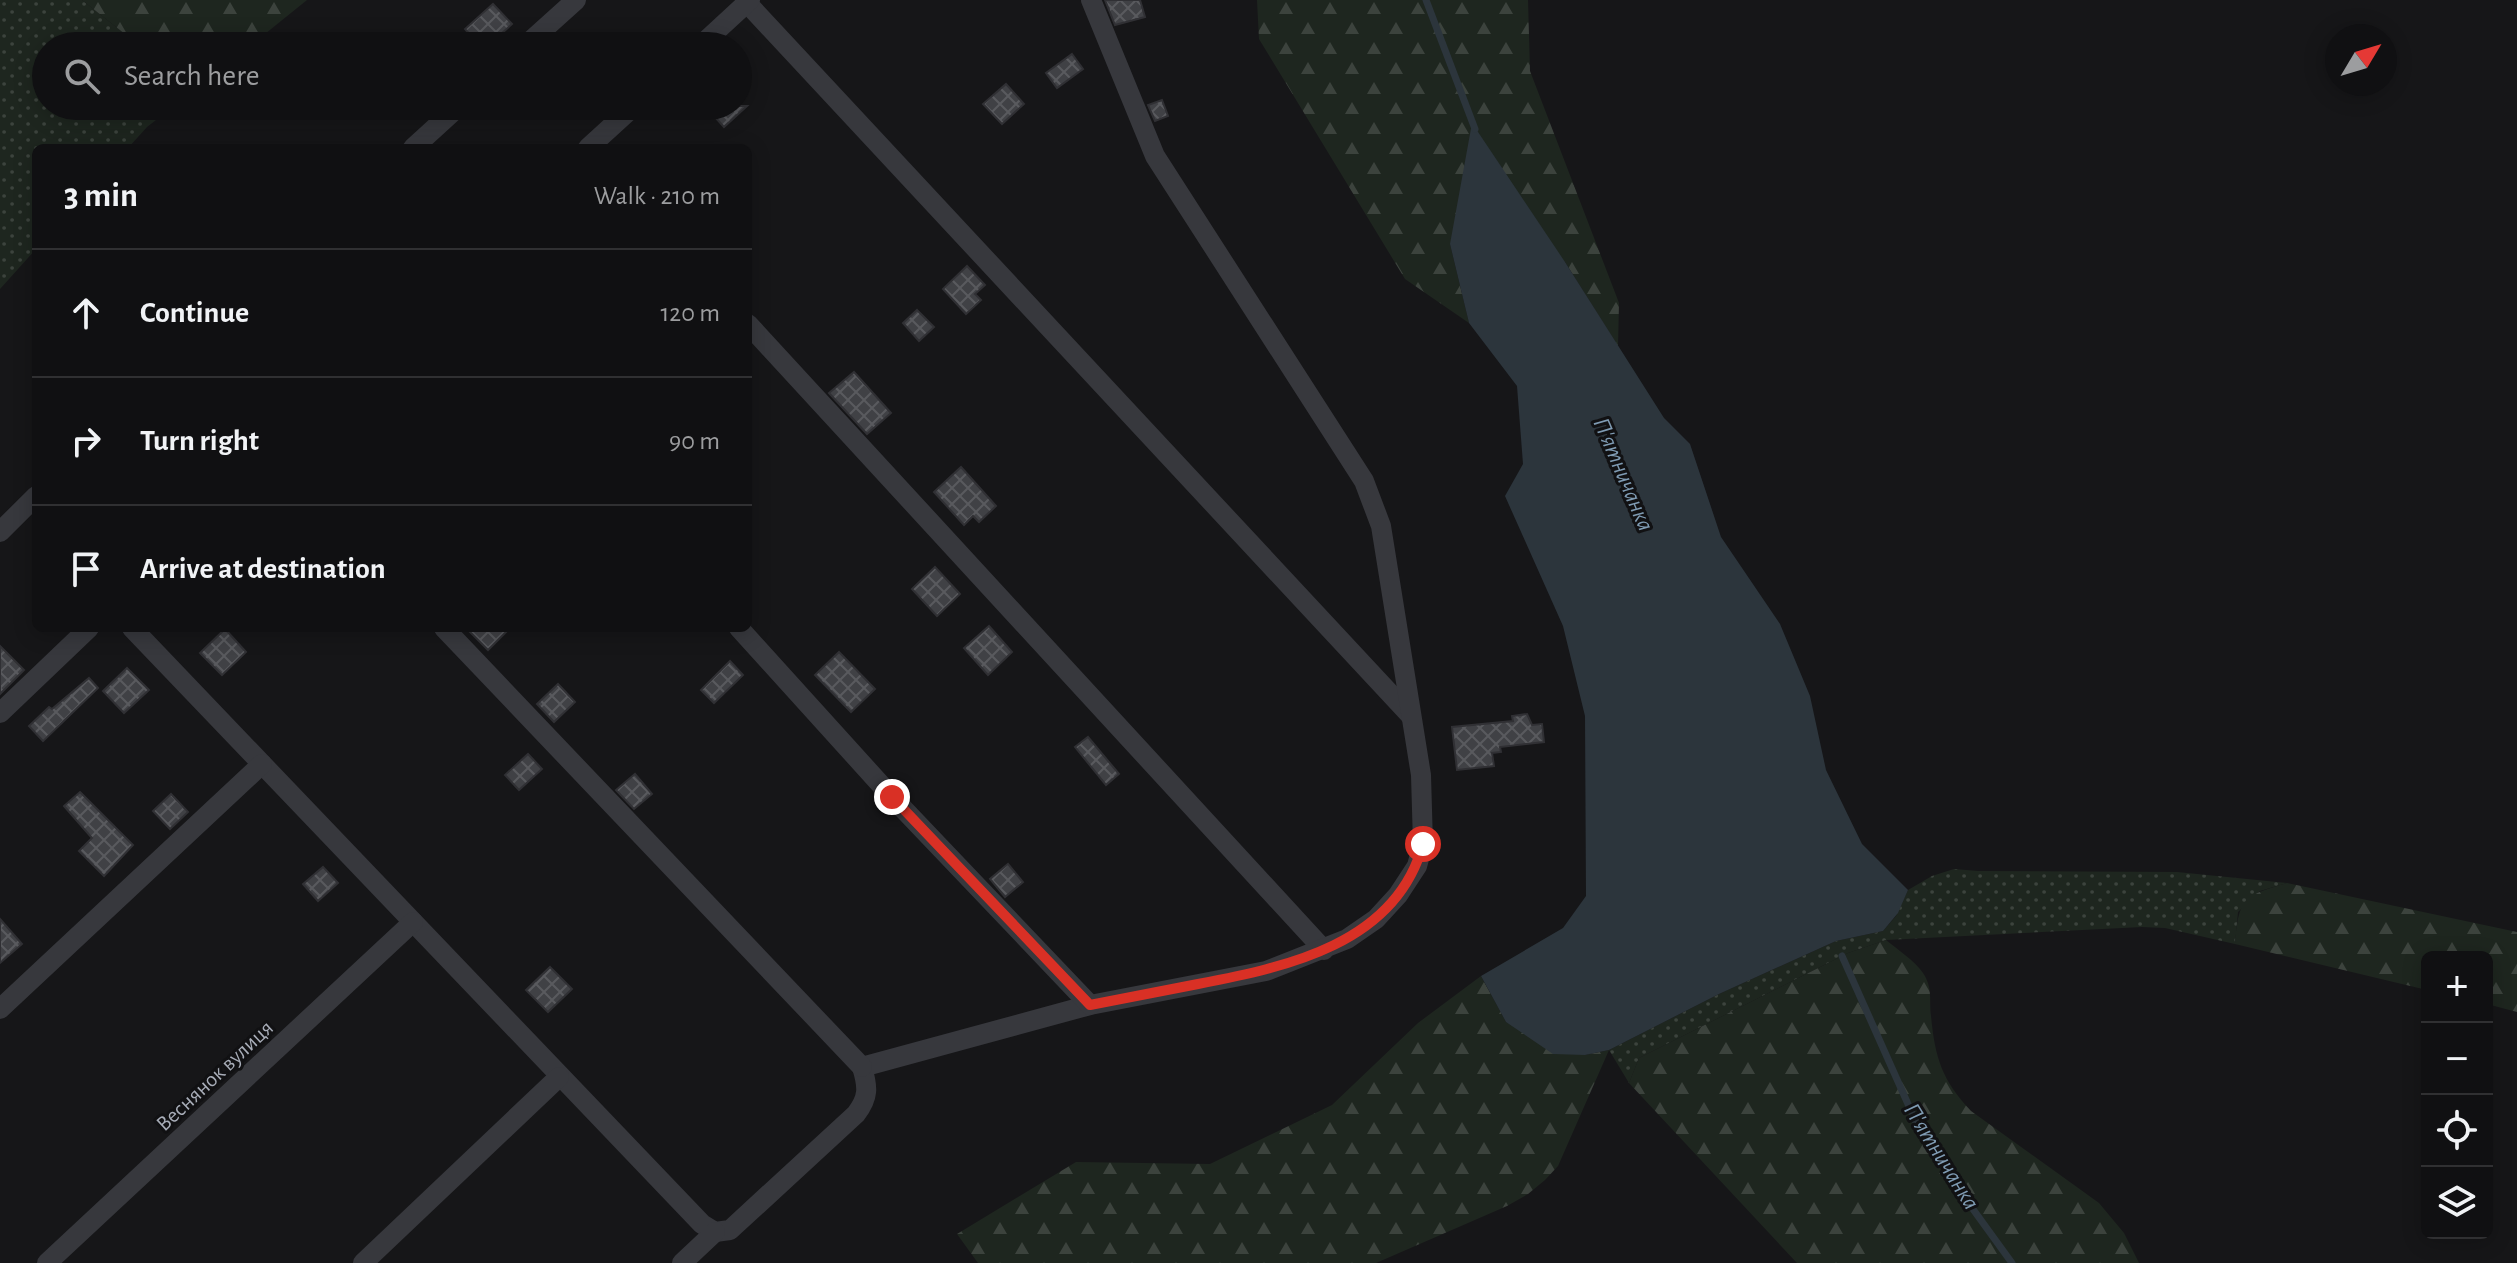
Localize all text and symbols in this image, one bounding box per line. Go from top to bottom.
north arrow [2325,24,2397,96]
search box [32,32,752,120]
icon: search [60,54,104,98]
text: Search here [124,61,260,91]
text: 3 min [64,179,138,213]
text: Walk · 210 m [594,183,720,209]
icon: ahead [64,291,108,335]
text: Continue [140,298,249,328]
text: 120 m [660,300,720,326]
water label: П'ятничанка [1588,414,1658,535]
icon: right [64,419,108,463]
text: Turn right [140,426,259,456]
text: 90 m [669,428,720,454]
icon: arrive [64,547,108,591]
text: Arrive at destination [140,554,386,584]
route end [874,779,910,815]
route start [1405,826,1441,862]
map controls [2421,951,2493,1239]
button: + [2421,951,2493,1023]
street label: Веснянок вулиця [152,1016,277,1135]
button: − [2421,1023,2493,1095]
button: locate [2421,1095,2493,1167]
water label: П'ятничанка [1899,1099,1983,1214]
button: layers [2421,1167,2493,1239]

